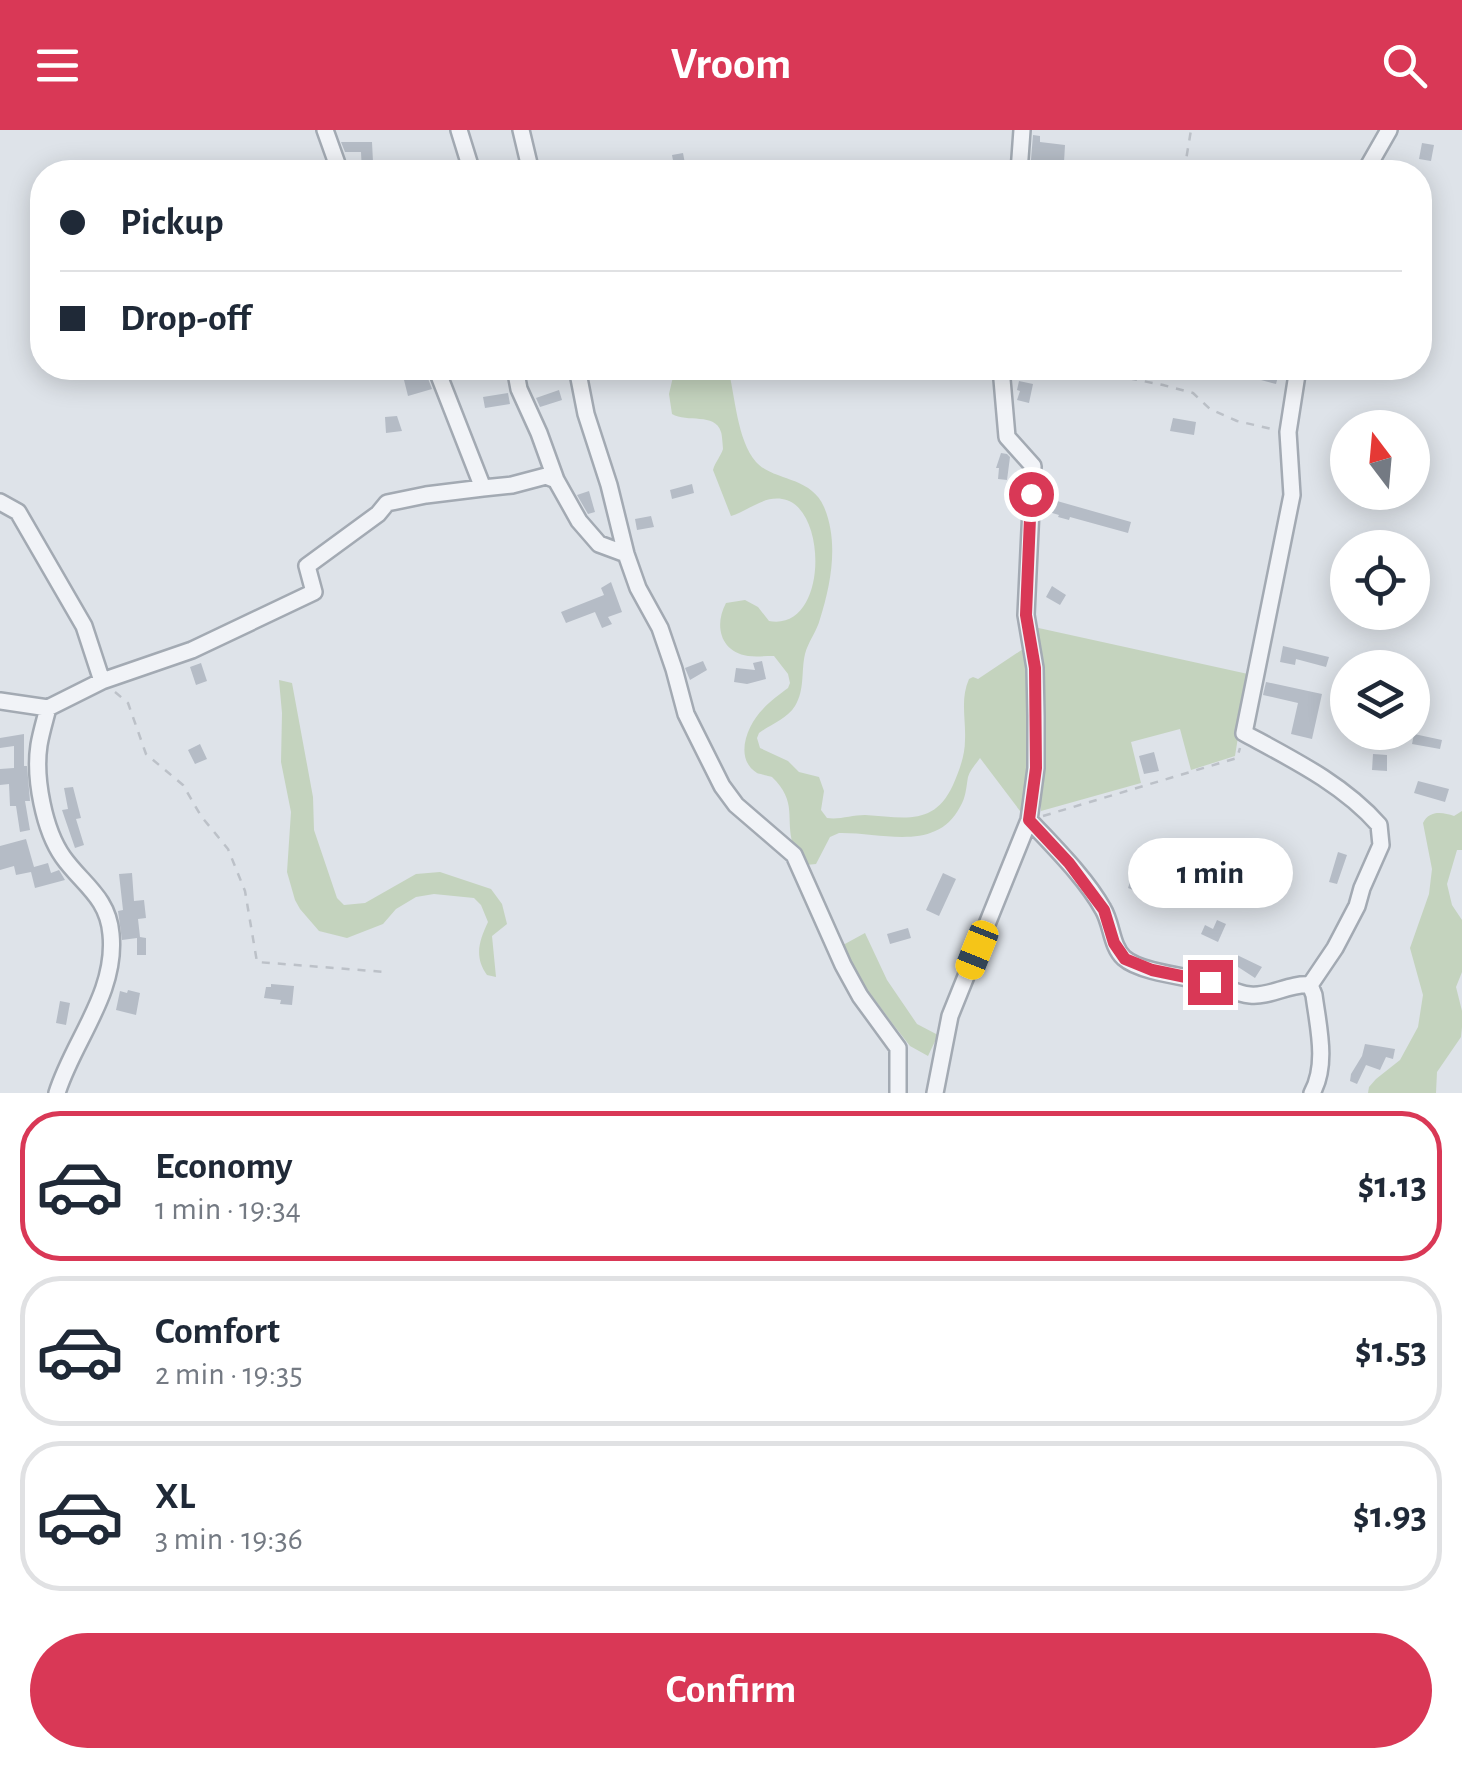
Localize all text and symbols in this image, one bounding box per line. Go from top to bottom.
icon: menu [30,38,85,93]
icon: search [1377,38,1432,93]
text: Vroom [671,42,791,87]
text: Pickup [120,204,224,242]
text: Drop-off [120,300,251,338]
north arrow [1330,410,1430,510]
map controls [1330,410,1430,750]
route start [1009,472,1054,517]
button: locate [1330,530,1430,630]
button: layers [1330,650,1430,750]
callout: 1 min [1128,837,1292,907]
text: 1 min [1177,857,1244,889]
car [952,917,1002,983]
route end [1188,960,1233,1005]
icon: car [35,1141,125,1231]
text: Economy [155,1148,293,1186]
text: $1.13 [1357,1167,1427,1205]
text: 1 min · 19:34 [155,1193,301,1225]
icon: car [35,1306,125,1396]
text: Comfort [155,1313,280,1351]
text: $1.53 [1355,1332,1427,1370]
text: 2 min · 19:35 [155,1358,303,1390]
icon: car [35,1471,125,1561]
text: XL [155,1478,195,1516]
text: $1.93 [1353,1497,1427,1535]
text: 3 min · 19:36 [155,1523,303,1555]
button: Confirm [30,1633,1432,1748]

